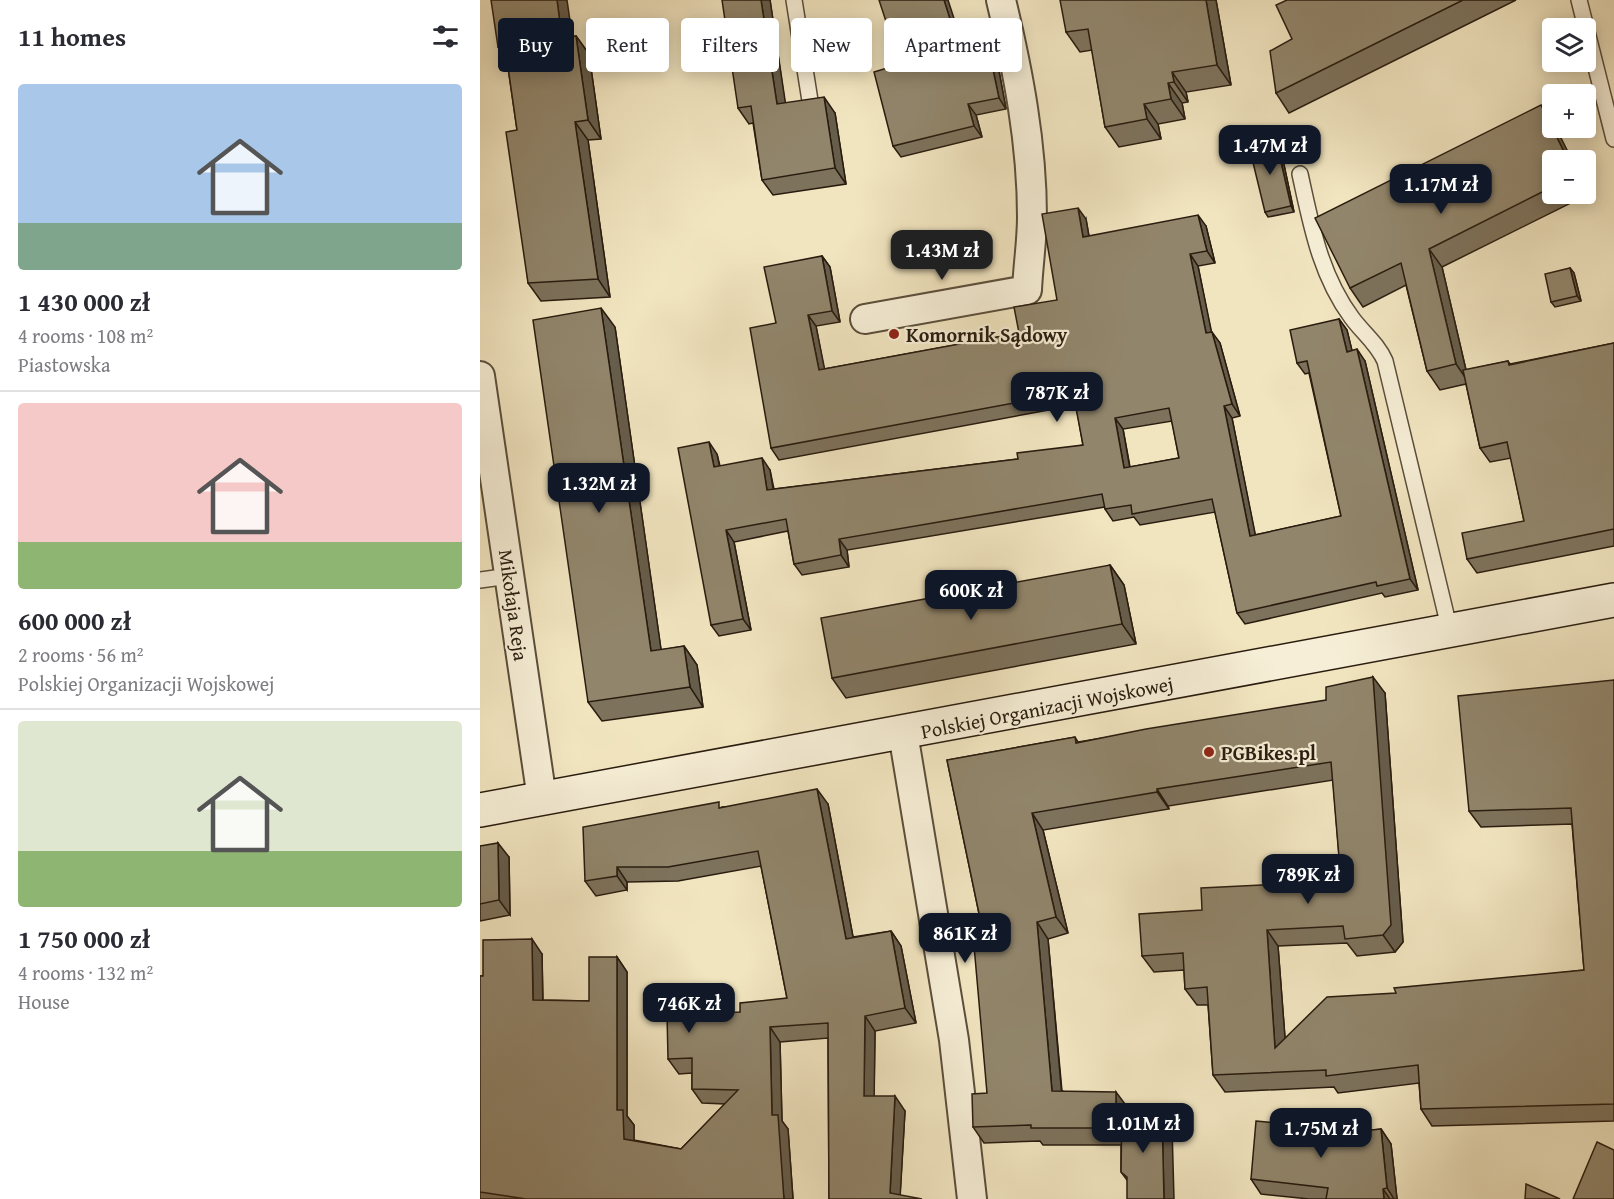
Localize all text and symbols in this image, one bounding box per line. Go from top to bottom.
text: 11 homes [18,17,126,56]
chip: Buy [498,18,574,72]
chip: Rent [586,18,669,72]
chip: Filters [681,18,779,72]
chip: New [791,18,872,72]
chip: Apartment [884,18,1022,72]
map controls [1542,18,1596,204]
button: layers [1542,18,1596,72]
icon: filters [429,20,462,53]
button: + [1542,84,1596,138]
icon: home [186,123,294,231]
pin: 1.47M zł [1208,125,1332,176]
text: 1.47M zł [1233,130,1307,159]
button: − [1542,150,1596,204]
pin: 1.17M zł [1379,164,1503,215]
text: 1.17M zł [1404,169,1478,198]
pin: 1.43M zł [880,230,1004,281]
text: 1.43M zł [905,235,979,264]
text: 1 430 000 zł [18,282,150,321]
place label: Komornik Sądowy [906,320,1068,349]
text: 4 rooms · 108 m² [18,321,153,350]
marker: Komornik Sądowy [887,327,901,341]
text: Piastowska [18,350,110,379]
pin: 787K zł [1002,372,1112,423]
text: 787K zł [1025,377,1089,406]
icon: home [186,442,294,550]
pin: 1.32M zł [537,463,661,514]
text: 1.32M zł [562,468,636,497]
street label: Mikołaja Reja [492,547,536,663]
pin: 600K zł [916,570,1026,621]
text: 600K zł [939,575,1003,604]
text: 600 000 zł [18,601,131,640]
text: 2 rooms · 56 m² [18,640,144,669]
street label: Polskiej Organizacji Wojskowej [918,668,1176,746]
text: Polskiej Organizacji Wojskowej [18,669,275,698]
place label: PGBikes.pl [1221,738,1316,767]
marker: PGBikes.pl [1202,745,1216,759]
icon: home [186,760,294,868]
pin: 789K zł [1253,854,1363,905]
text: 789K zł [1276,859,1340,888]
pin: 861K zł [910,913,1020,964]
text: 861K zł [933,918,997,947]
text: 1 750 000 zł [18,919,150,958]
text: 4 rooms · 132 m² [18,958,153,987]
pin: 746K zł [634,983,744,1034]
text: House [18,987,70,1016]
text: 746K zł [657,988,721,1017]
pin: 1.01M zł [1081,1103,1205,1154]
text: 1.01M zł [1106,1108,1180,1137]
pin: 1.75M zł [1259,1108,1383,1159]
text: 1.75M zł [1284,1113,1358,1142]

